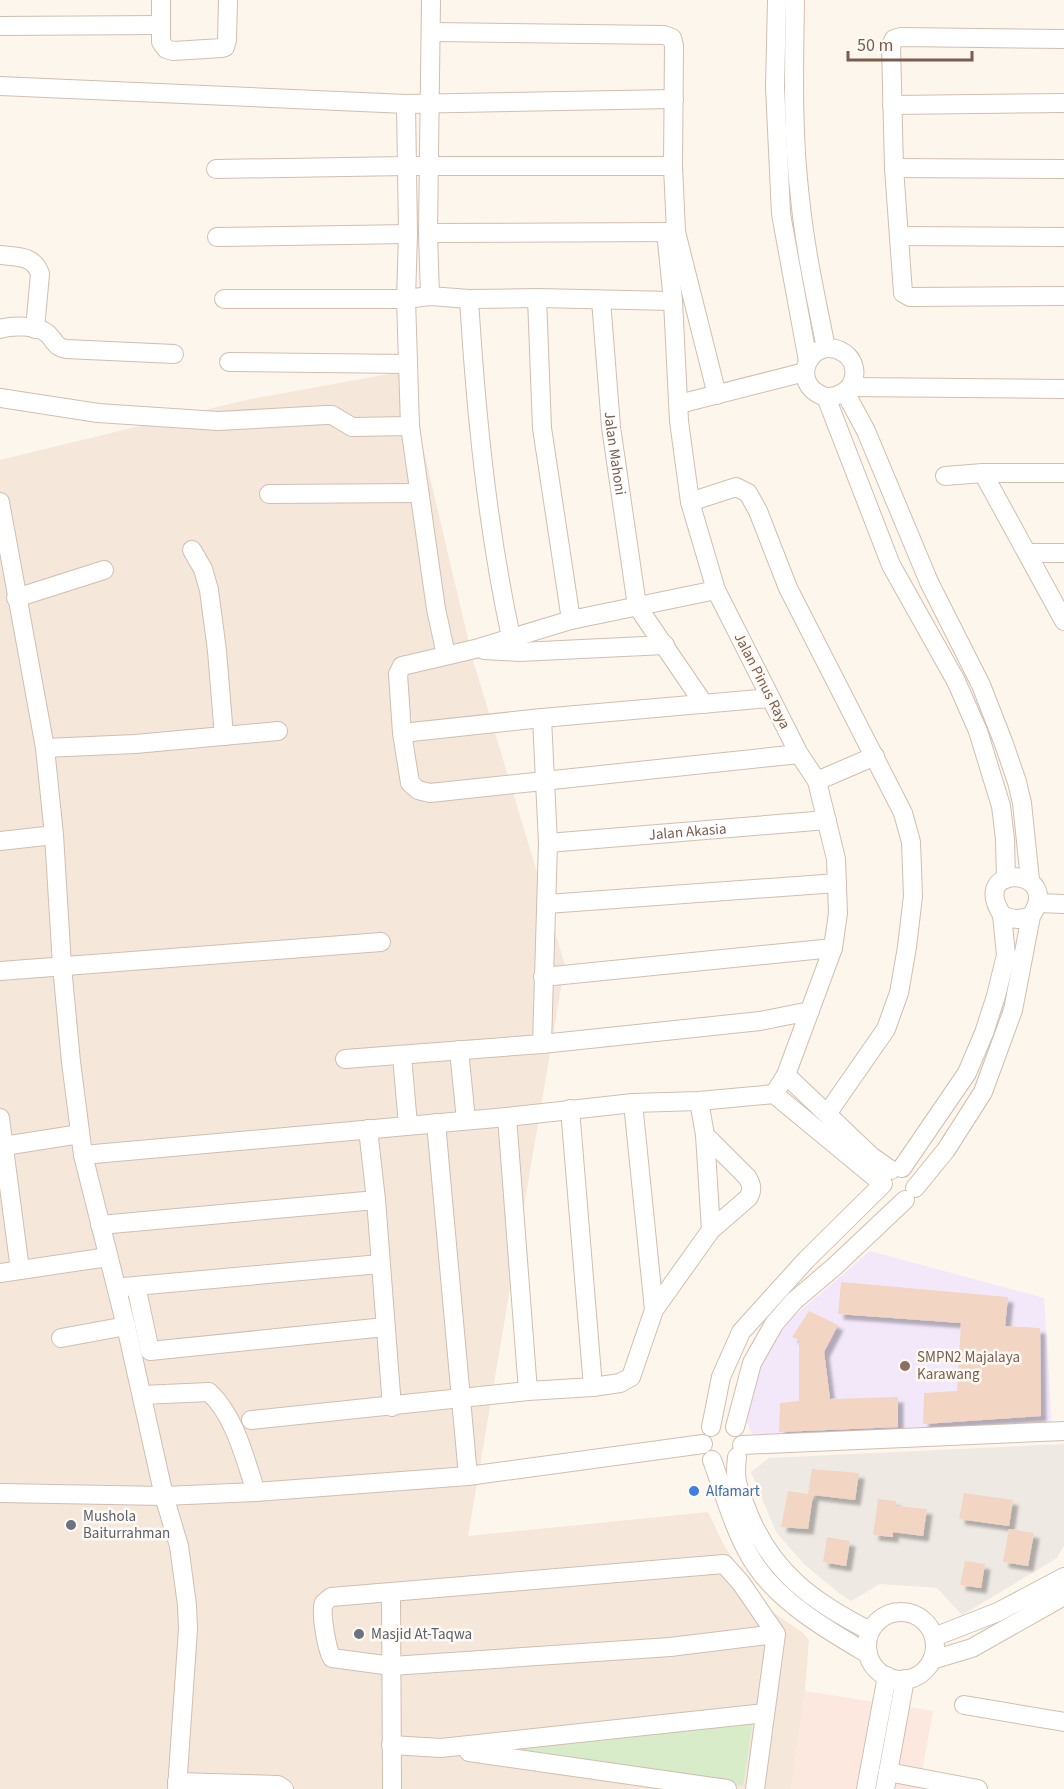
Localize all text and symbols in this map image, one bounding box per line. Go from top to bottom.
scale bar [848,24,972,62]
text: 50 m [857,33,893,58]
street label: Jalan Mahoni [599,411,631,496]
street label: Jalan Pinus Raya [729,629,795,733]
street label: Jalan Akasia [648,818,727,845]
place label: SMPN2 Majalaya Karawang [917,1347,1020,1385]
marker: SMPN2 Majalaya Karawang [898,1359,912,1373]
place label: Alfamart [706,1481,760,1502]
marker: Alfamart [687,1484,701,1498]
place label: Mushola Baiturrahman [83,1506,170,1544]
marker: Mushola Baiturrahman [64,1518,78,1532]
place label: Masjid At-Taqwa [371,1624,472,1645]
marker: Masjid At-Taqwa [352,1627,366,1641]

